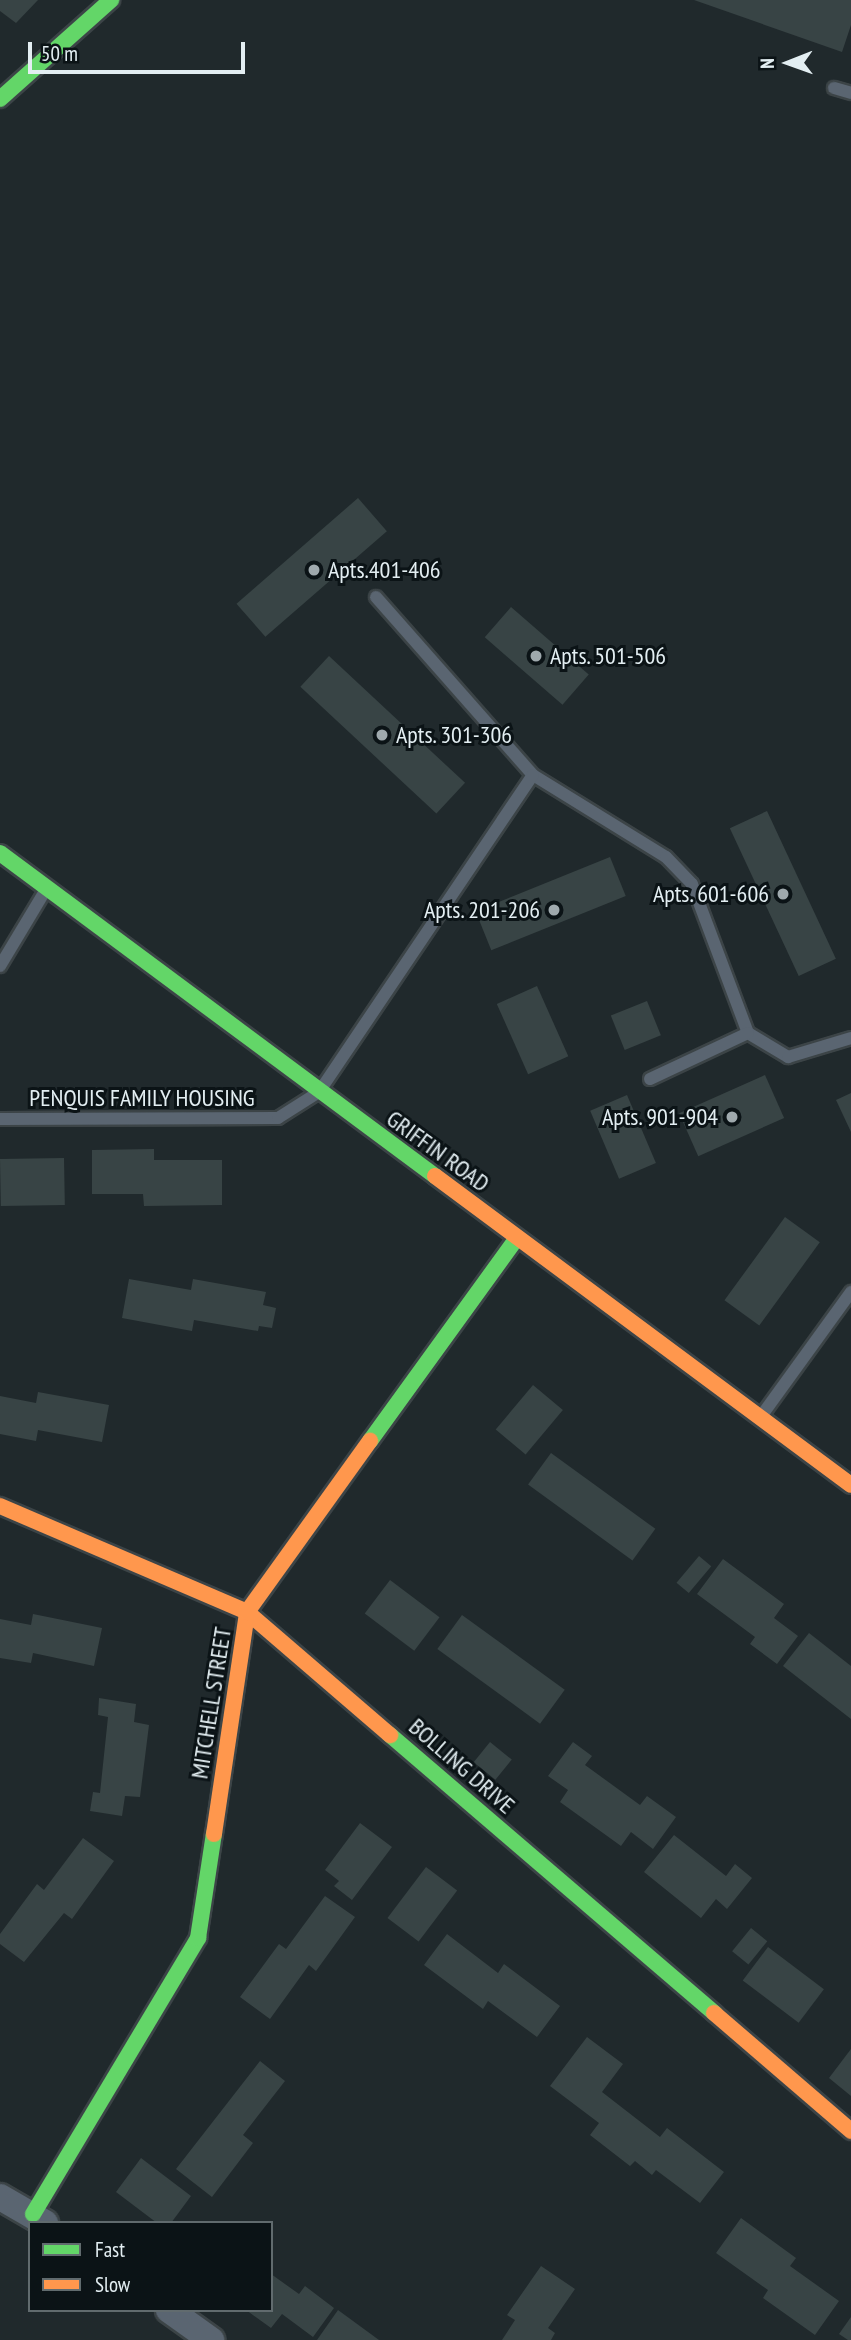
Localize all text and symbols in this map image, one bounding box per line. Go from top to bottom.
scale bar [32,28,248,72]
north arrow [753,28,823,98]
text: 50 m [41,40,78,67]
text: N [755,58,779,69]
place label: Apts.401-406 [328,556,441,584]
marker: Apts.401-406 [306,562,322,578]
place label: Apts. 501-506 [550,642,668,670]
marker: Apts. 501-506 [528,648,544,664]
place label: Apts. 301-306 [396,721,514,749]
marker: Apts. 301-306 [374,727,390,743]
place label: Apts. 601-606 [651,880,769,908]
marker: Apts. 601-606 [775,886,791,902]
place label: Apts. 201-206 [422,896,540,924]
marker: Apts. 201-206 [546,902,562,918]
street label: PENQUIS FAMILY HOUSING [29,1084,255,1112]
place label: Apts. 901-904 [600,1103,718,1131]
street label: GRIFFIN ROAD [381,1104,495,1198]
marker: Apts. 901-904 [724,1109,740,1125]
street label: MITCHELL STREET [185,1625,237,1781]
street label: BOLLING DRIVE [403,1712,521,1820]
legend [28,2221,273,2312]
text: Fast [95,2236,125,2263]
text: Slow [95,2271,130,2298]

